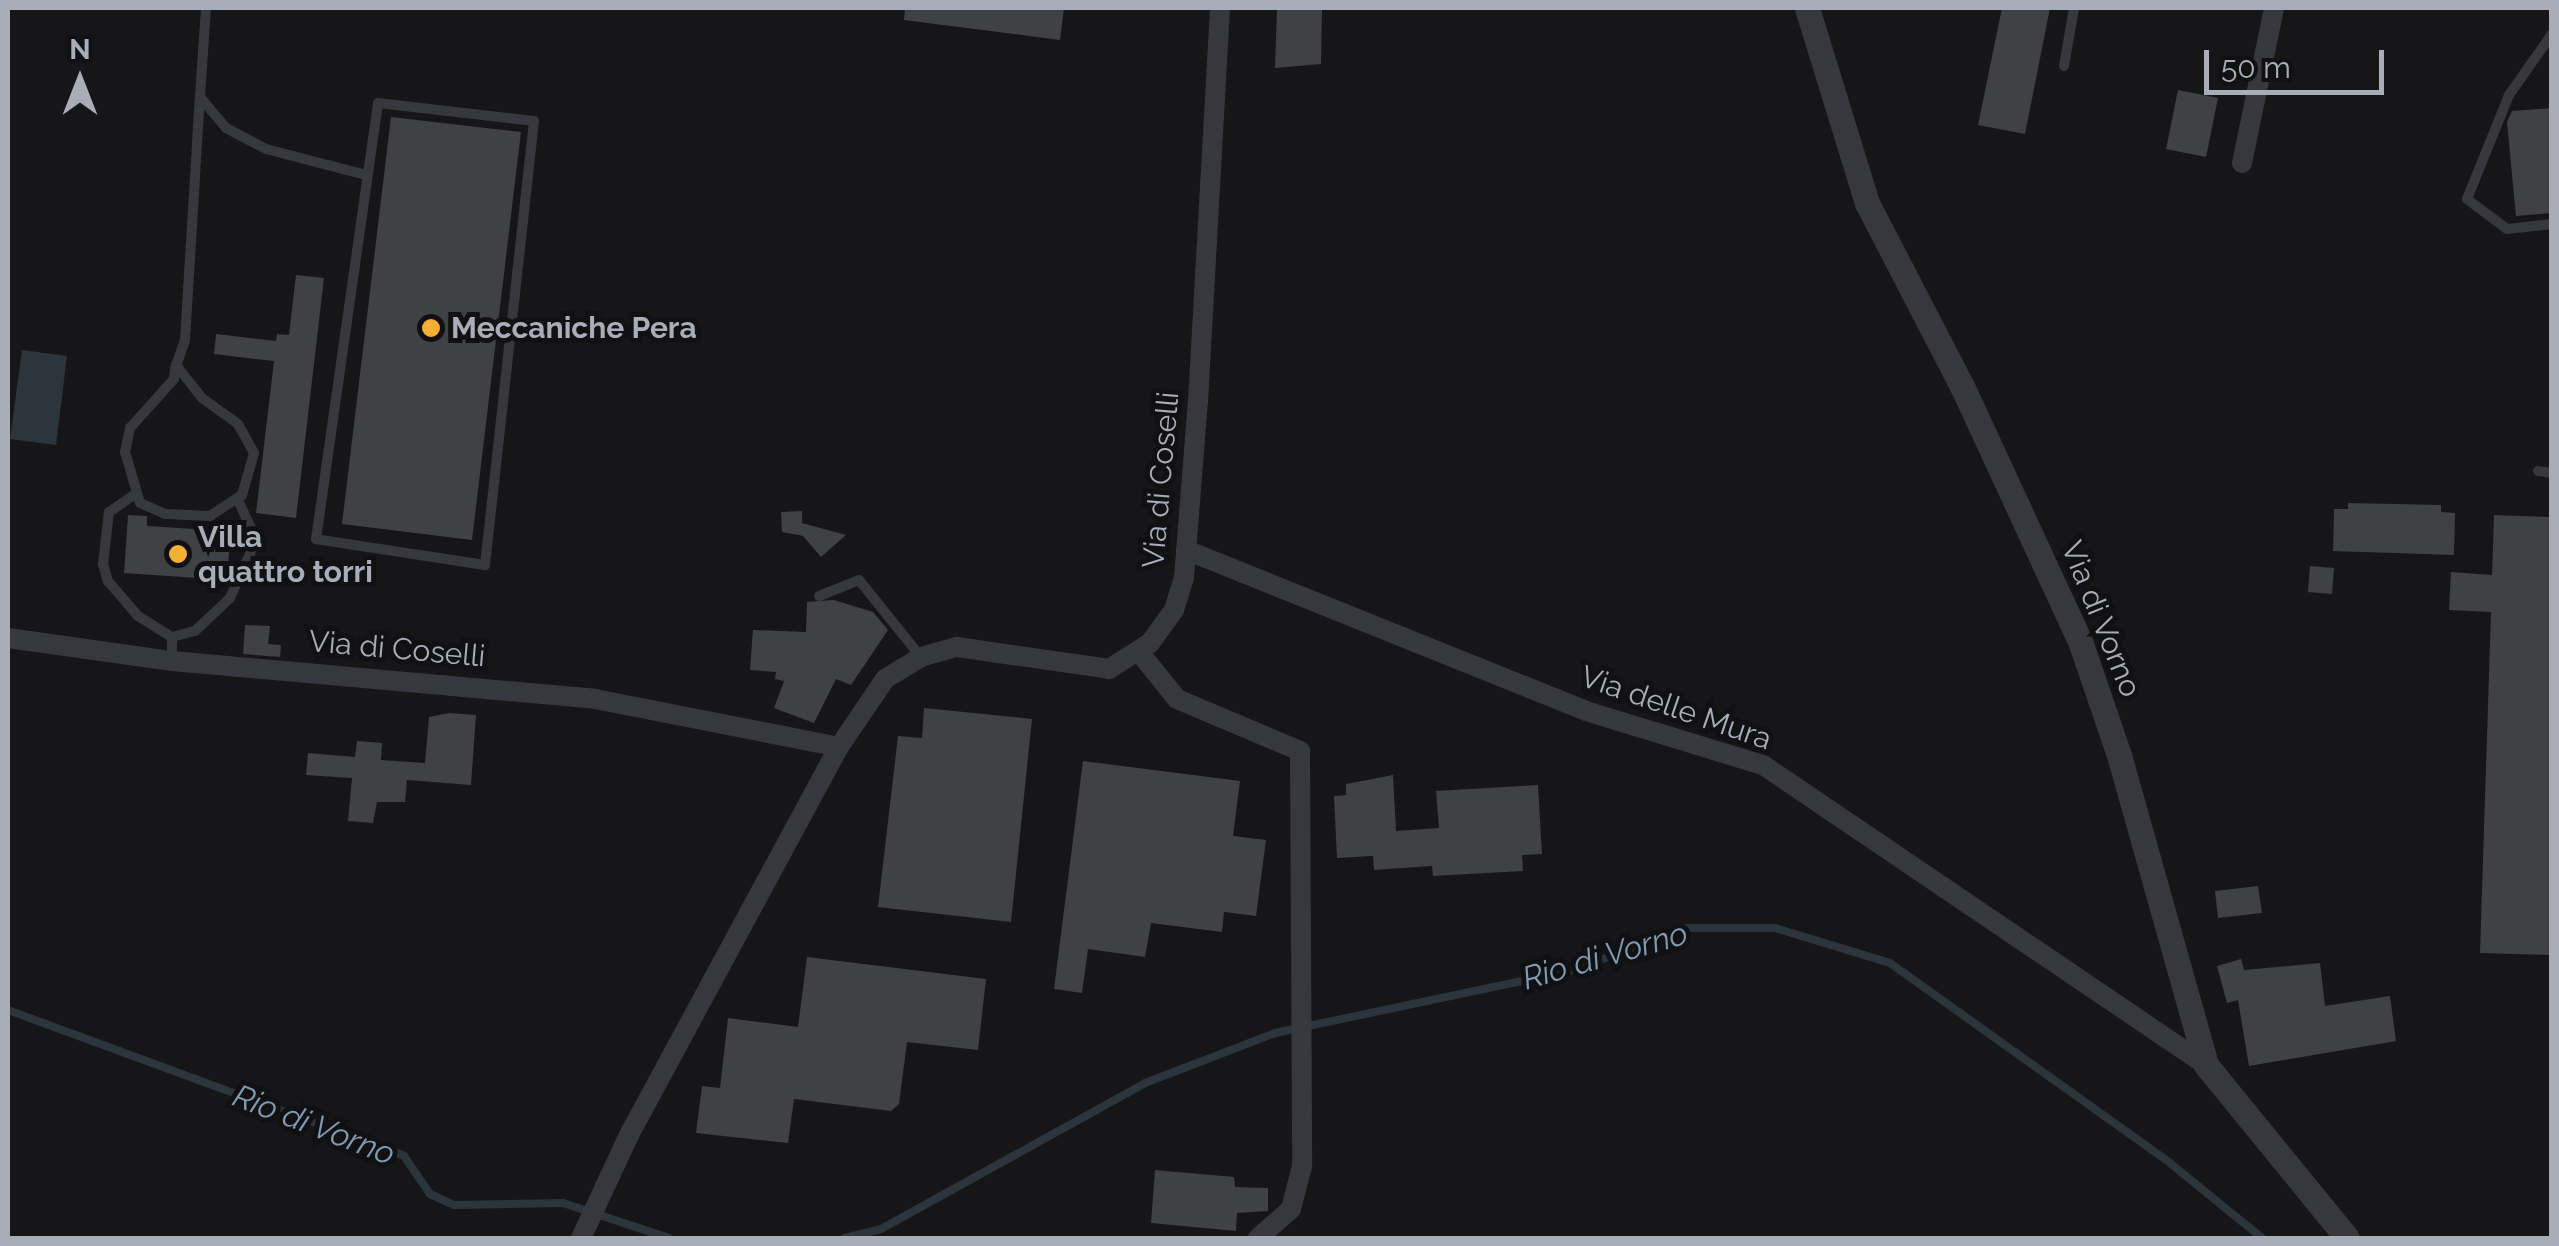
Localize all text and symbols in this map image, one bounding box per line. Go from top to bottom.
north arrow [30,30,130,130]
scale bar [2209,30,2389,92]
text: N [69,33,91,66]
text: 50 m [2221,50,2291,85]
place label: Meccaniche Pera [451,310,697,346]
marker: Meccaniche Pera [420,317,442,339]
street label: Via di Coselli [1135,390,1187,570]
place label: Villa quattro torri [198,519,373,590]
street label: Via di Vorno [2053,535,2149,703]
marker: Villa quattro torri [167,543,189,565]
street label: Via di Coselli [307,623,487,675]
street label: Via delle Mura [1576,658,1776,758]
water label: Rio di Vorno [1517,914,1693,998]
water label: Rio di Vorno [227,1076,401,1174]

